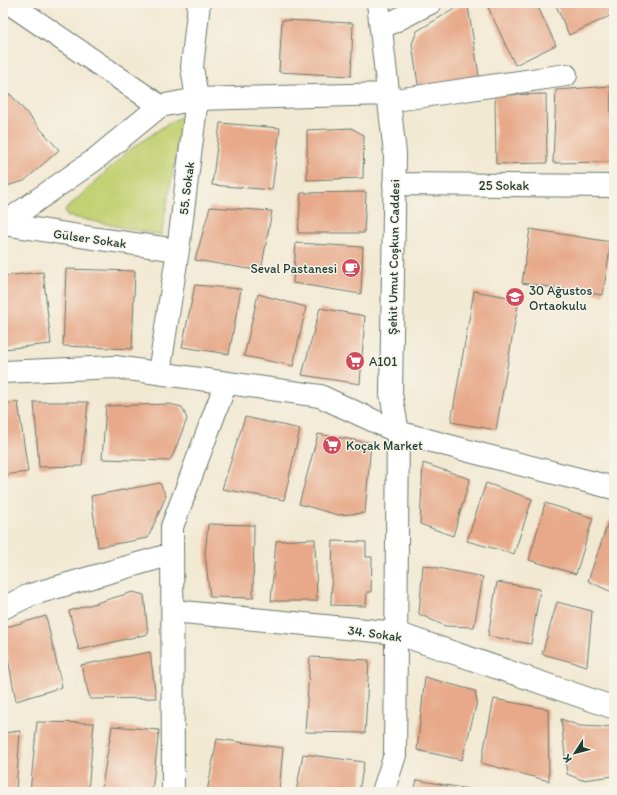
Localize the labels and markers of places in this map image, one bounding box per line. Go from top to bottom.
cafe icon: Seval Pastanesi [340,257,362,279]
place label: Seval Pastanesi [251,261,337,276]
place label: 30 Ağustos Ortaokulu [529,283,592,313]
school or university icon: 30 Ağustos Ortaokulu [504,286,526,308]
supermarket icon: A101 [344,350,366,372]
place label: A101 [369,354,397,369]
supermarket icon: Koçak Market [321,434,343,456]
place label: Koçak Market [346,438,423,453]

